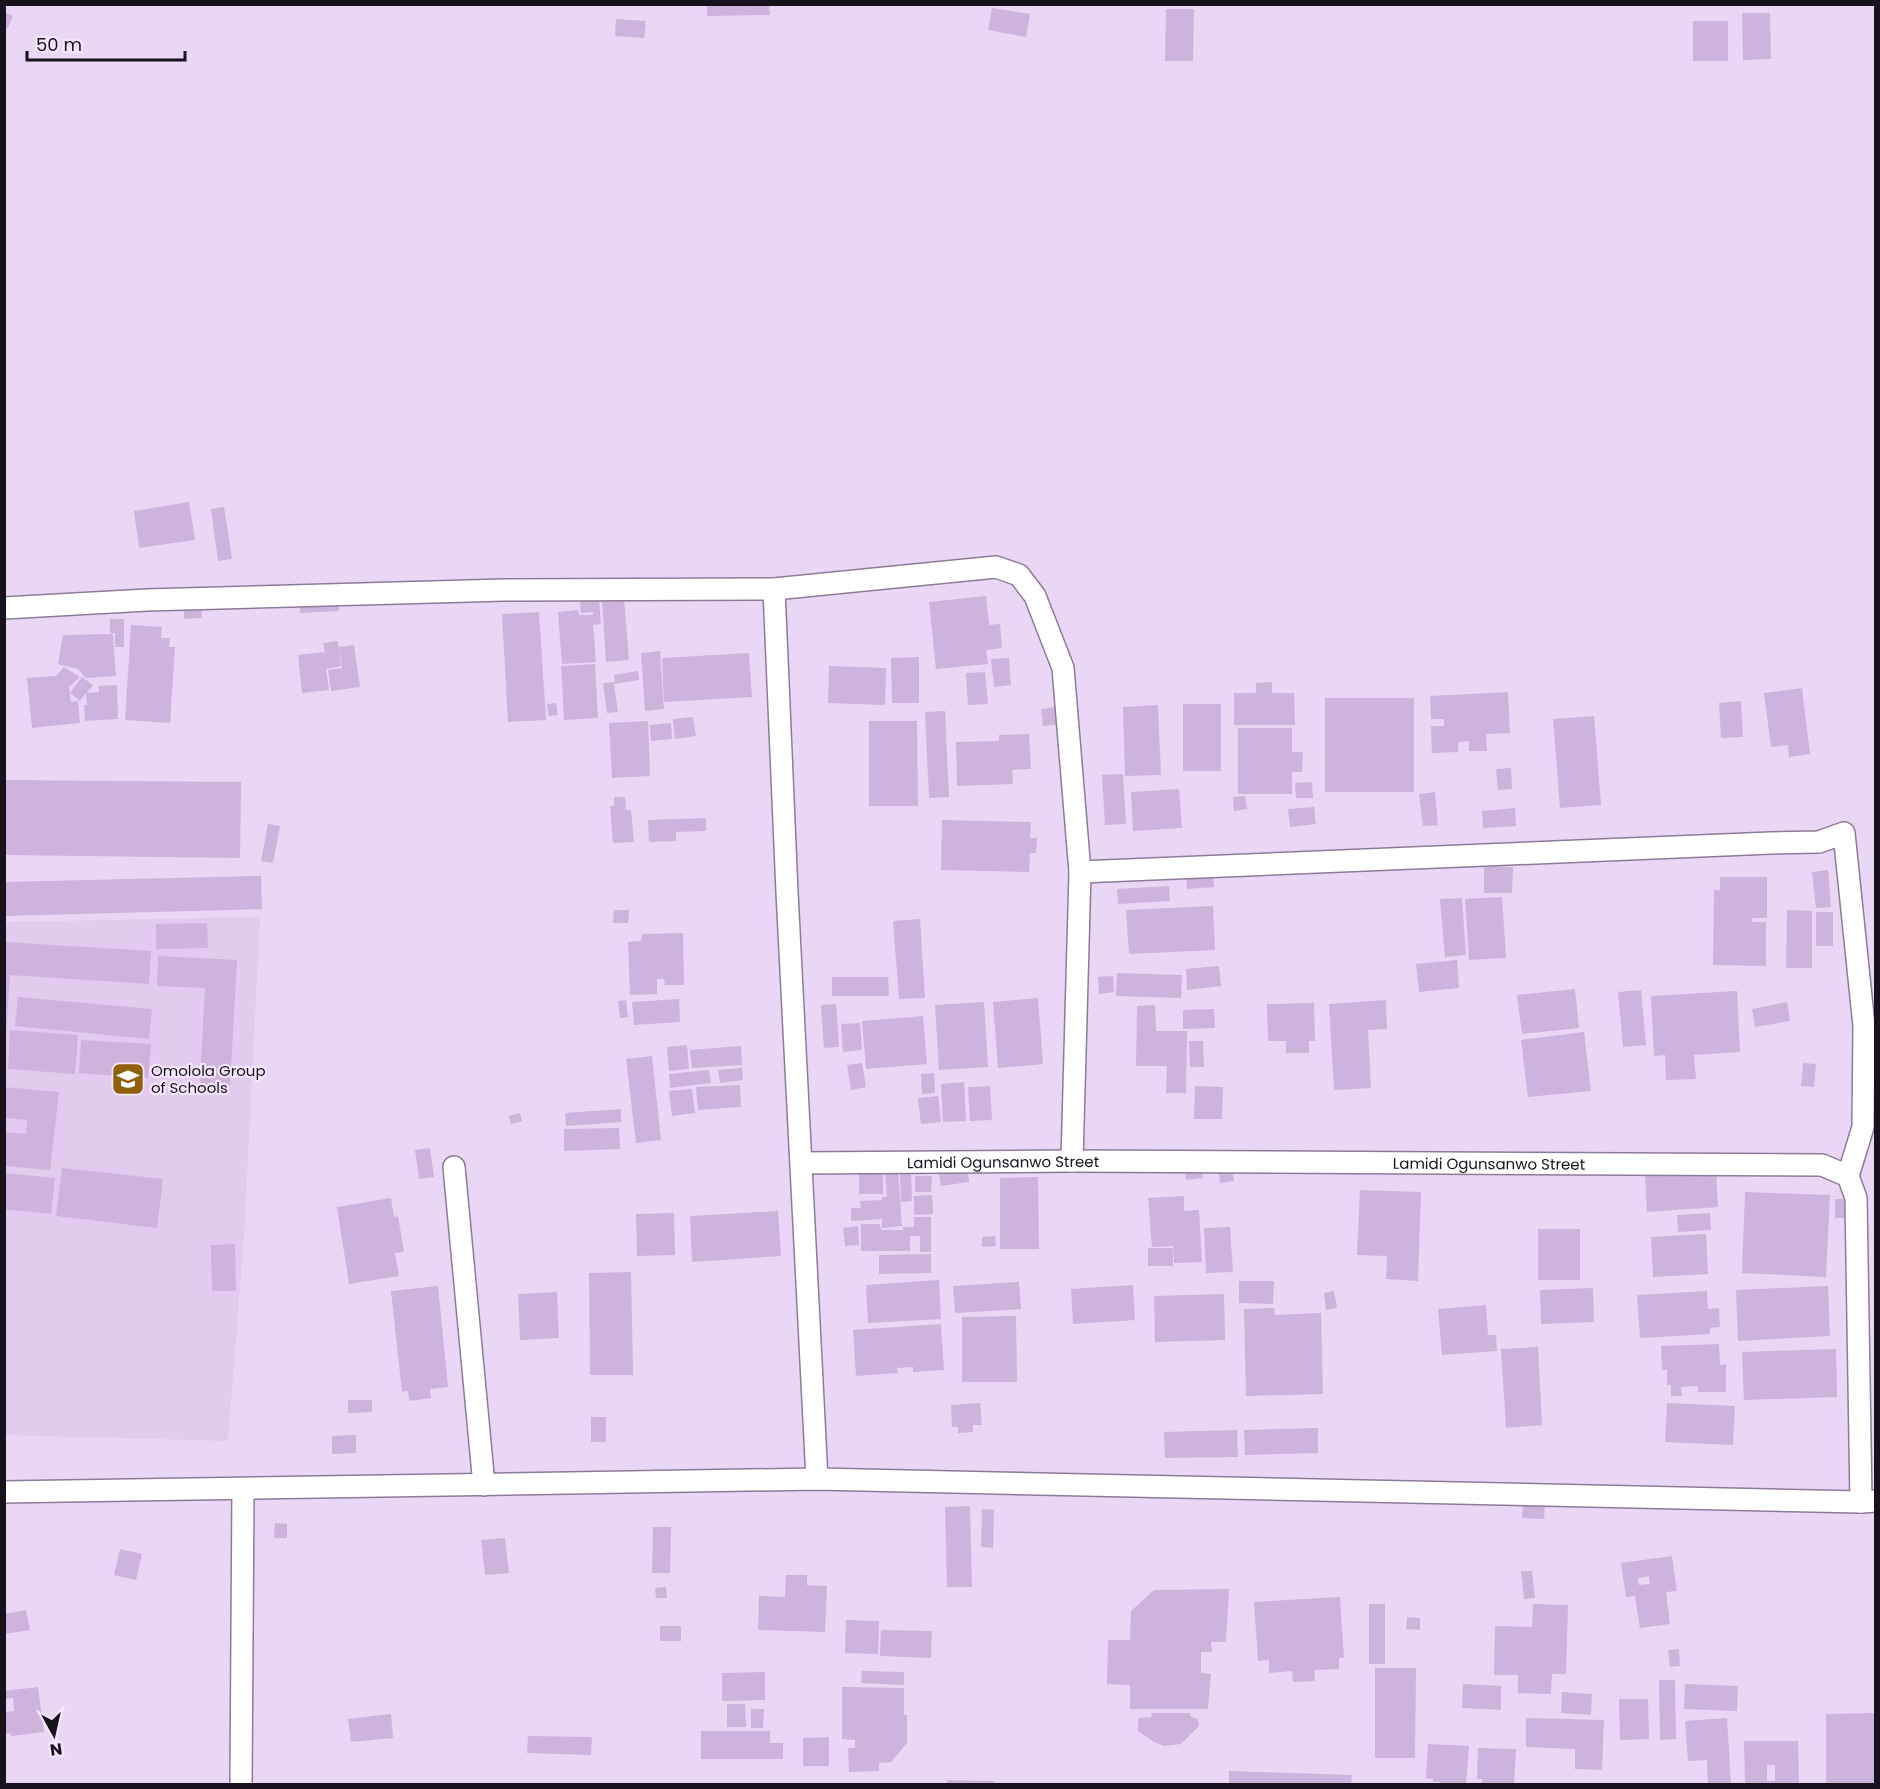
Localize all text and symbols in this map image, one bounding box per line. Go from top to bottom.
scale bar [27,24,184,62]
text: 50 m [36,32,82,57]
place label: Omolola Group of Schools [151,1060,266,1098]
school or university icon: Omolola Group of Schools [110,1061,146,1097]
street label: Lamidi Ogunsanwo Street [907,1150,1099,1173]
street label: Lamidi Ogunsanwo Street [1393,1152,1585,1174]
north arrow [24,1705,84,1765]
text: N [48,1737,64,1762]

